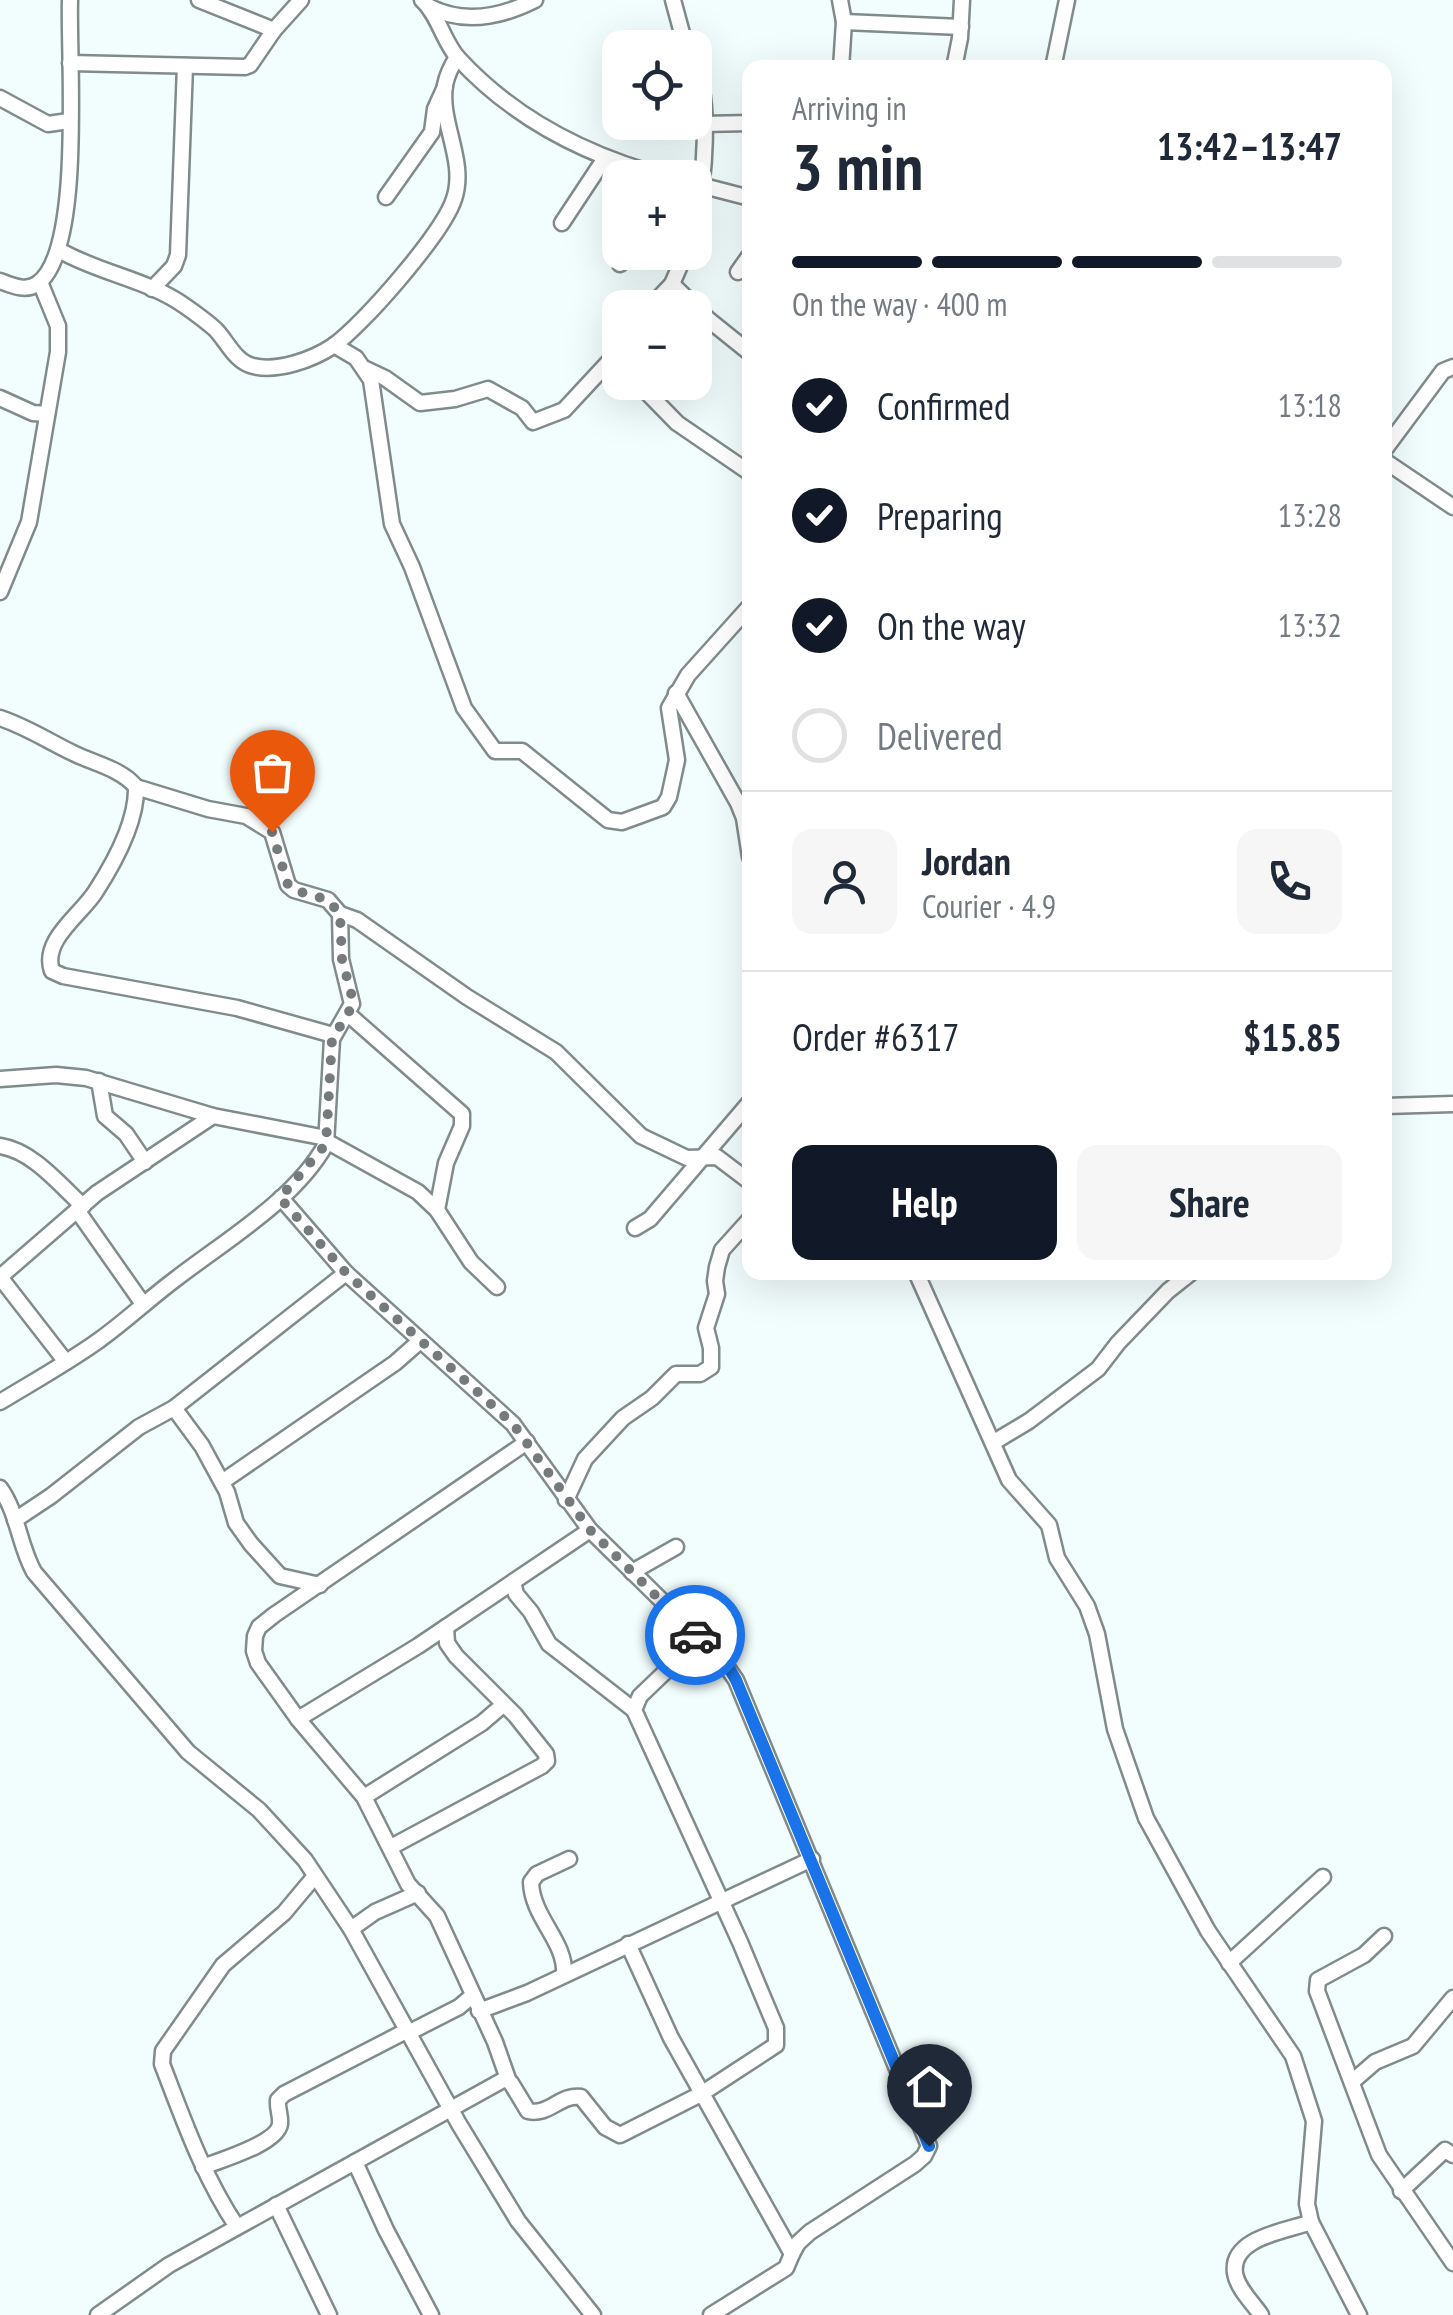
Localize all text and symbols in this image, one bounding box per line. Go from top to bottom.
map controls [602,30,712,400]
button: locate [602,30,712,140]
text: Arriving in [792,87,907,129]
text: 13:42–13:47 [1157,121,1342,170]
text: 3 min [792,124,923,208]
button: + [602,160,712,270]
text: On the way · 400 m [792,283,1007,325]
button: − [602,290,712,400]
icon: check [792,378,847,433]
text: Confirmed [877,381,1010,430]
text: 13:18 [1278,384,1342,426]
icon: check [792,488,847,543]
text: Preparing [877,491,1003,540]
text: 13:28 [1278,494,1342,536]
icon: check [792,598,847,653]
text: On the way [877,601,1025,650]
text: 13:32 [1278,604,1342,646]
text: Delivered [877,711,1003,760]
pin [230,730,315,833]
icon: bag [245,745,300,800]
button: person [792,829,897,934]
button: phone [1237,829,1342,934]
text: Jordan [922,836,1011,885]
text: Courier · 4.9 [922,885,1056,927]
text: Order #6317 [792,1012,959,1061]
text: $15.85 [1243,1012,1342,1061]
button: Help [792,1145,1057,1260]
button: Share [1077,1145,1342,1260]
courier [645,1585,745,1685]
icon: car [668,1608,723,1663]
pin [887,2044,972,2147]
icon: home [902,2059,957,2114]

